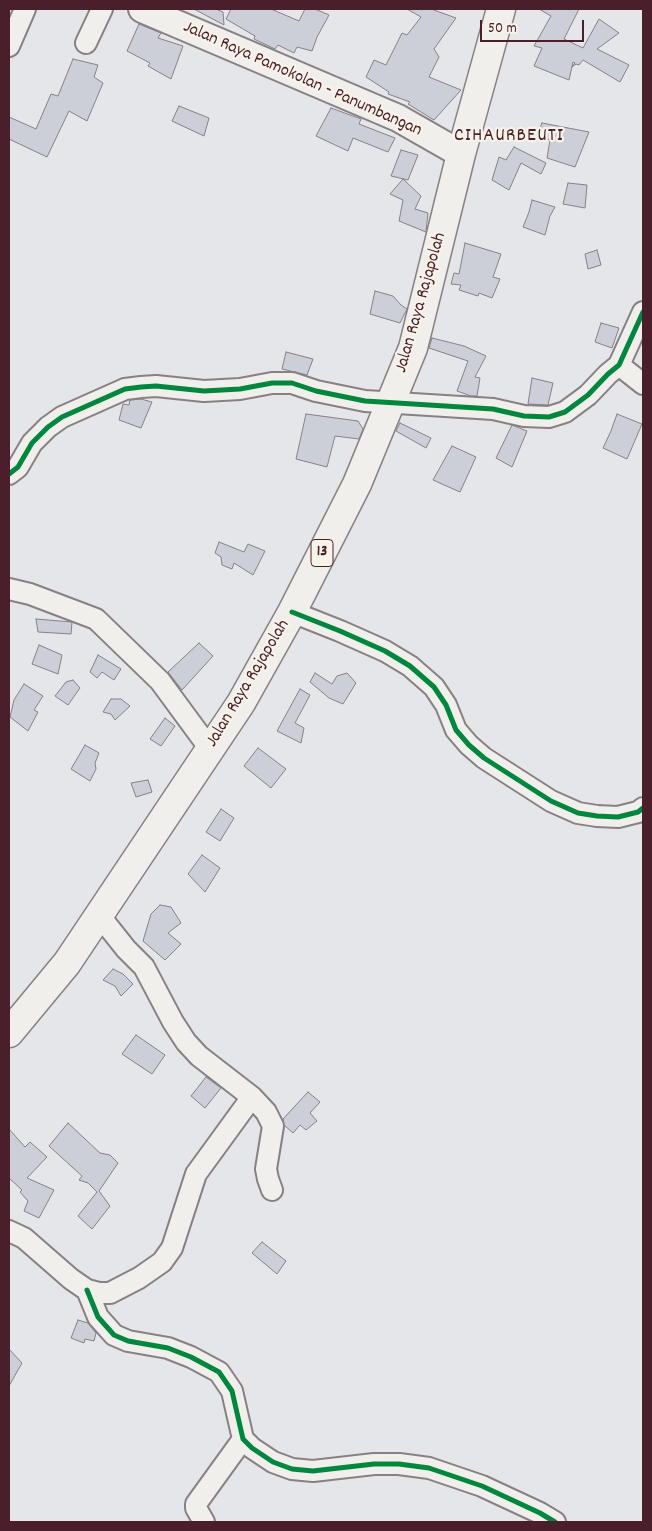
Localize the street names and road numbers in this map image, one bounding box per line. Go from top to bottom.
street label: Jalan Raya Pamokolan - Panumbangan [179,17,425,143]
street label: Jalan Raya Rajapolah [392,230,452,376]
road number: 13 [311,540,333,566]
street label: Jalan Raya Rajapolah [202,616,296,752]

